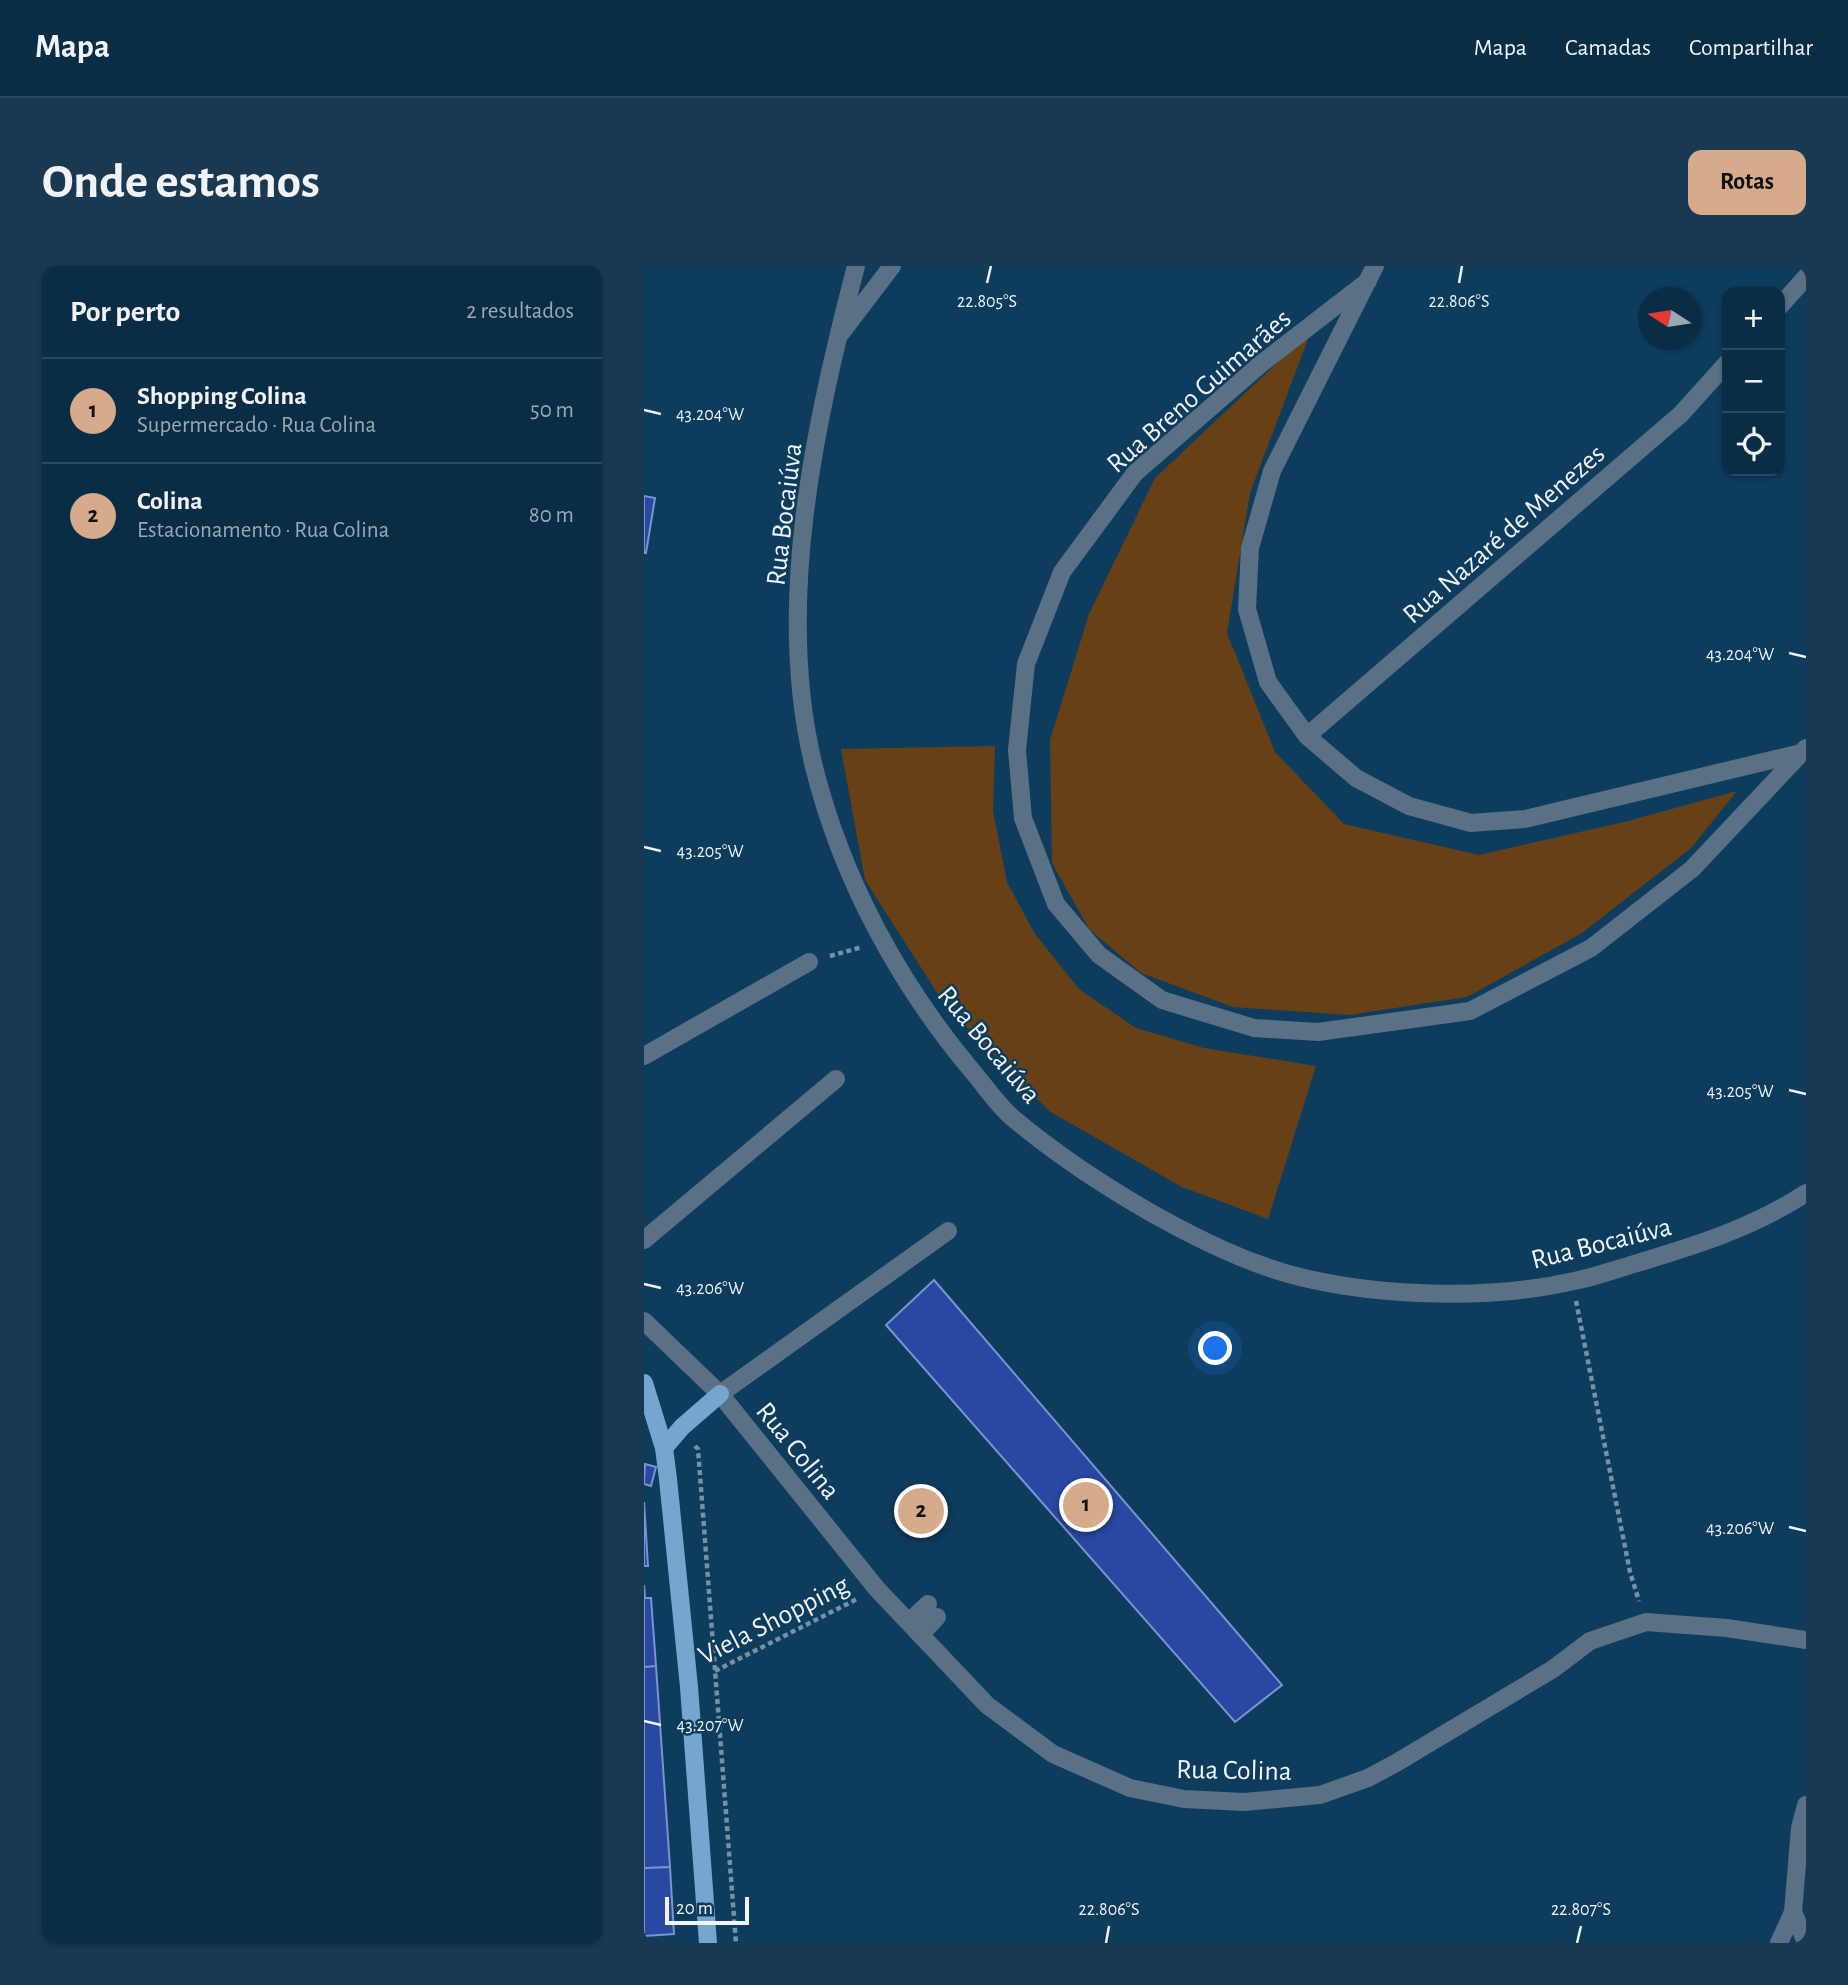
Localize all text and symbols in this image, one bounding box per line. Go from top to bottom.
text: Mapa [35,31,110,64]
text: Mapa [1474,36,1527,60]
text: Camadas [1565,36,1651,60]
text: Compartilhar [1689,36,1813,60]
button: Rotas [1688,150,1806,215]
text: Onde estamos [42,158,320,207]
north arrow [1638,287,1701,350]
map controls [1722,287,1785,476]
button: + [1722,287,1785,350]
text: 22.805°S [957,293,1017,311]
text: 22.806°S [1429,293,1489,311]
text: Por perto [70,297,180,327]
text: 2 resultados [466,300,574,323]
street label: Rua Breno Guimarães [1102,304,1297,479]
button: − [1722,350,1785,413]
text: Shopping Colina [137,383,307,409]
text: 1 [89,399,97,422]
text: 50 m [530,399,574,422]
text: 43.204°W [676,406,744,424]
button: locate [1722,413,1785,476]
text: Supermercado · Rua Colina [137,414,376,437]
street label: Rua Nazaré de Menezes [1398,440,1611,629]
street label: Rua Bocaiúva [762,441,808,587]
text: Colina [137,488,203,514]
text: 2 [88,504,98,527]
text: 80 m [529,504,574,527]
text: Estacionamento · Rua Colina [137,519,389,542]
text: 43.204°W [1706,646,1774,664]
text: 43.205°W [676,843,744,861]
street label: Rua Bocaiúva [932,981,1045,1109]
text: 43.205°W [1706,1083,1774,1101]
street label: Rua Bocaiúva [1528,1213,1675,1275]
text: 43.206°W [676,1280,744,1298]
your location [1198,1331,1232,1365]
street label: Rua Colina [750,1398,845,1505]
pin: 1 [1063,1479,1109,1531]
pin: 2 [898,1485,944,1537]
text: 43.206°W [1706,1520,1774,1538]
street label: Viela Shopping [694,1571,854,1671]
text: 43.207°W [677,1717,744,1735]
street label: Rua Colina [1176,1756,1292,1786]
scale bar [665,1894,749,1926]
text: 20 m [676,1899,713,1918]
text: 22.806°S [1079,1901,1139,1919]
text: 22.807°S [1551,1901,1611,1919]

